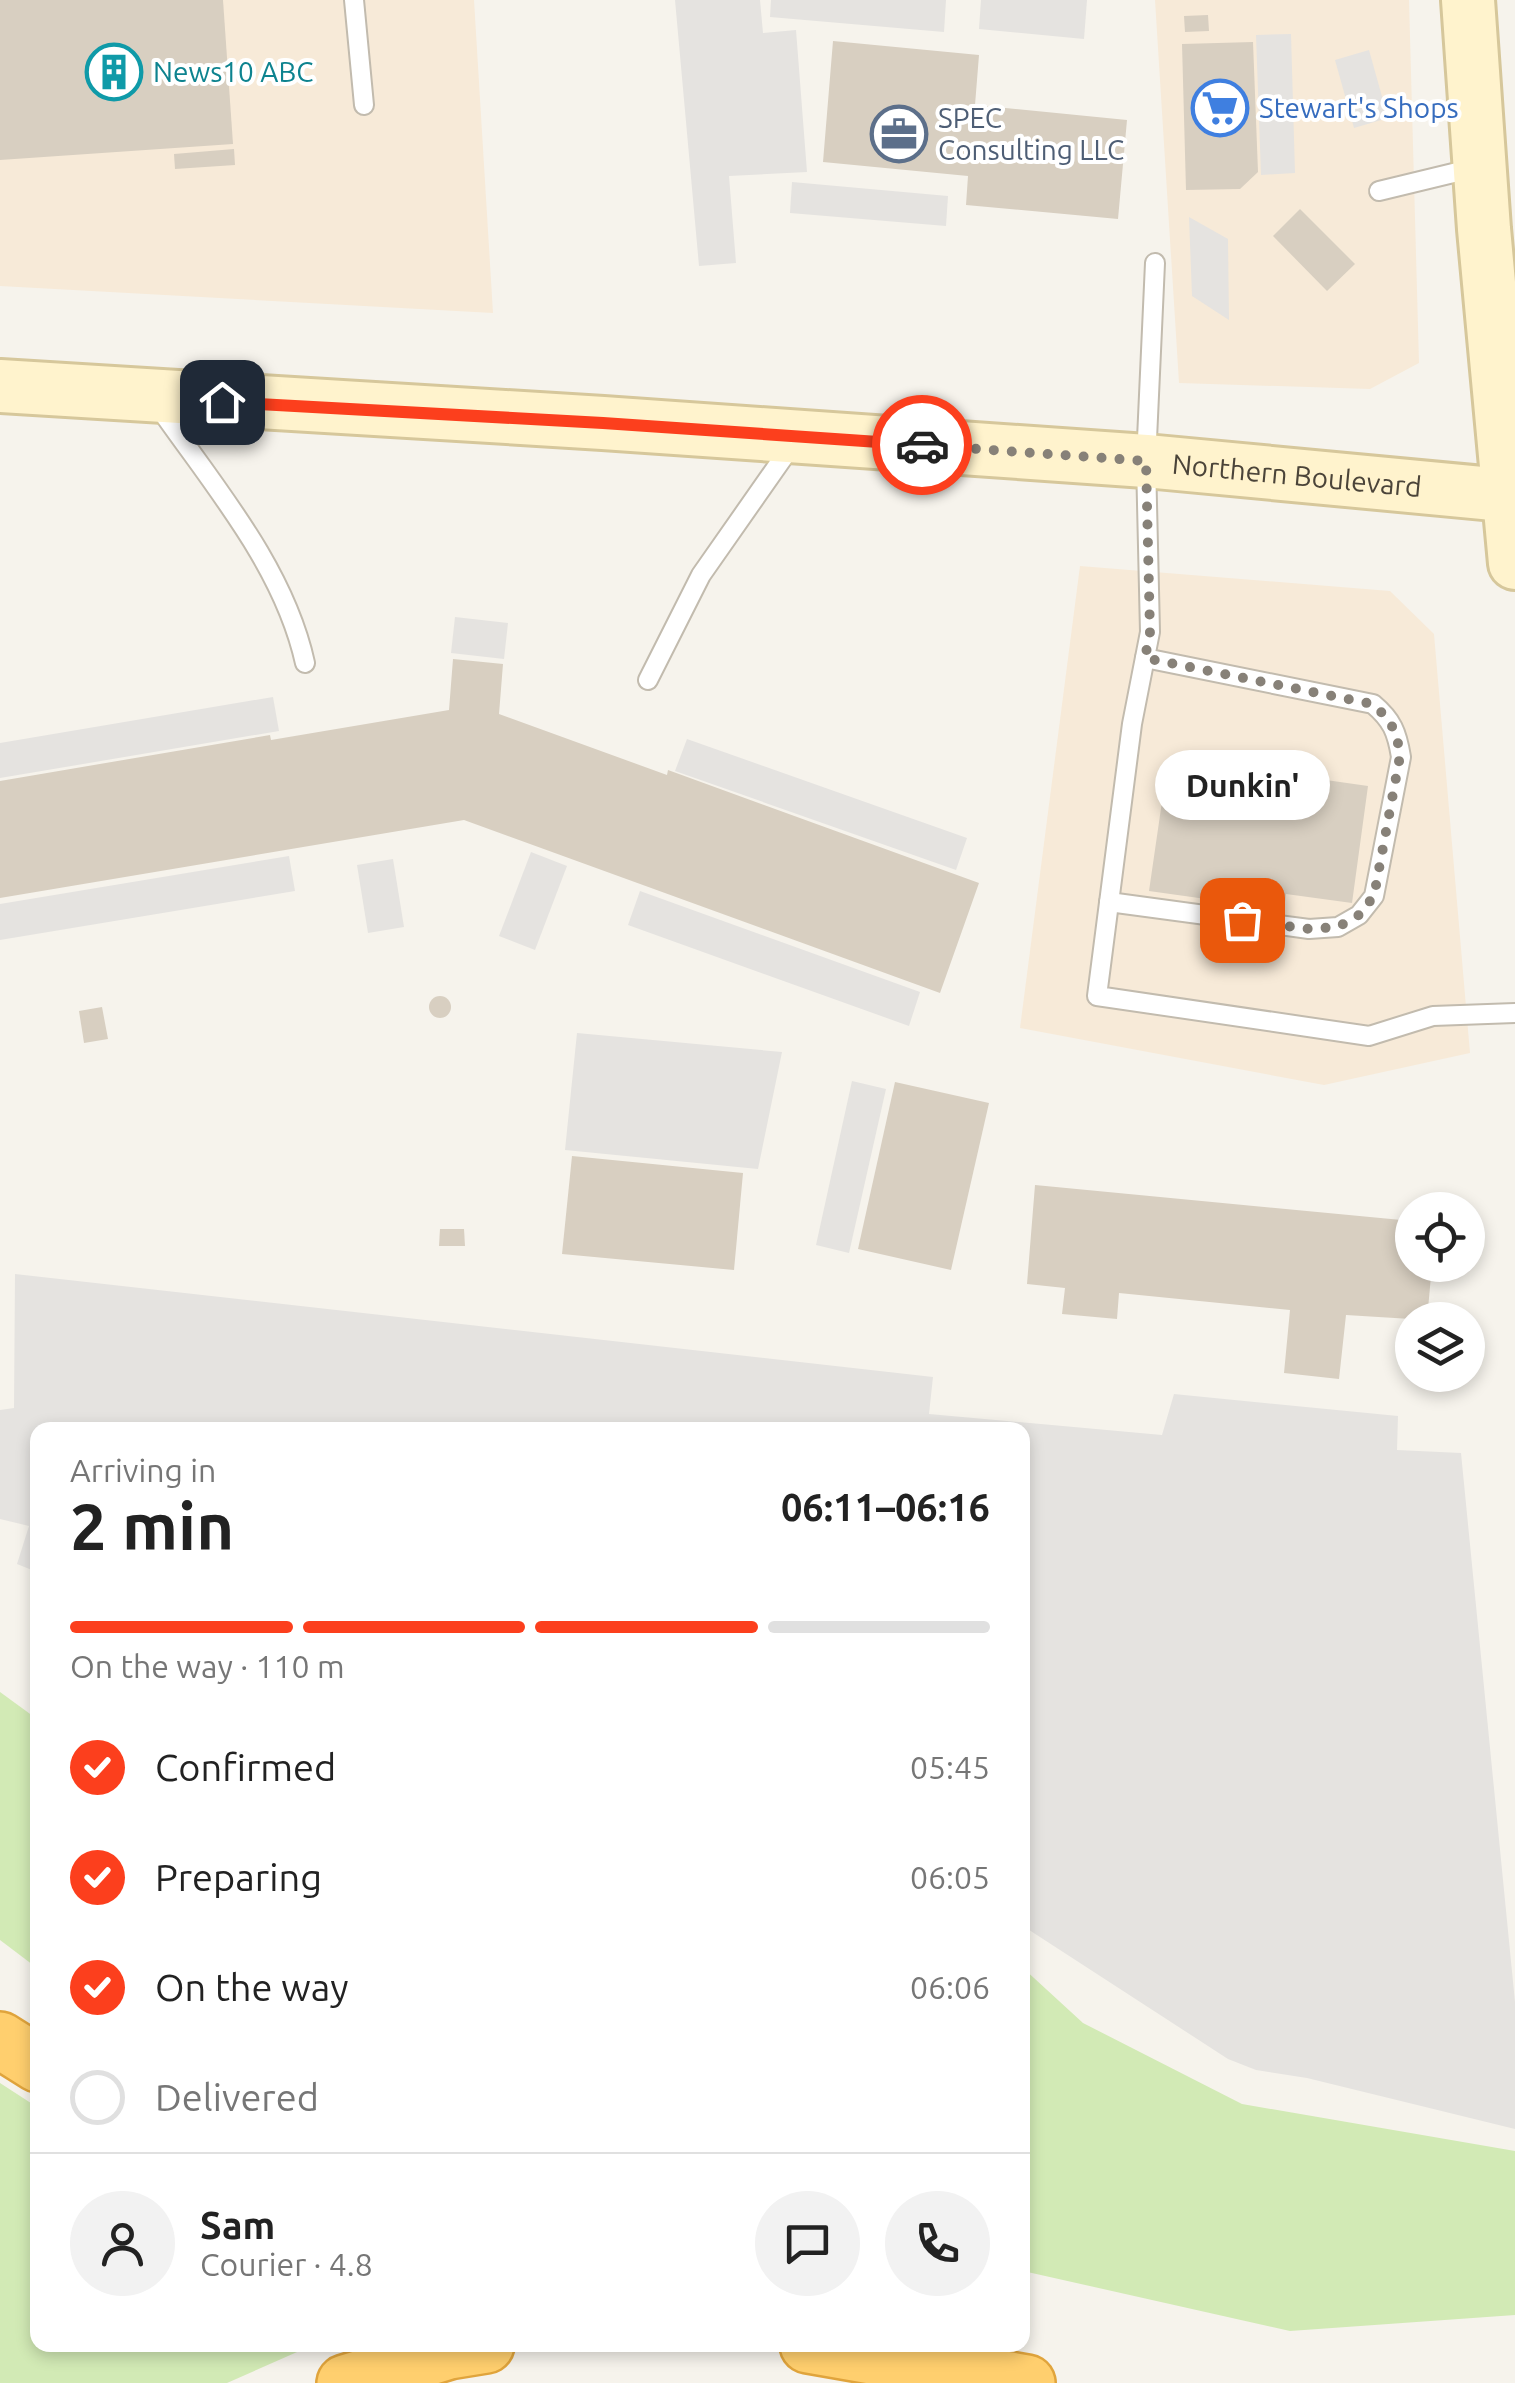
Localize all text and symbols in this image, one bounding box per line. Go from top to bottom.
building icon: News10 ABC [84,42,144,102]
place label: News10 ABC [153,56,313,87]
supermarket icon: Stewart's Shops [1190,78,1250,138]
place label: Stewart's Shops [1259,92,1459,123]
place label: SPEC Consulting LLC [938,102,1124,165]
office icon: SPEC Consulting LLC [869,104,929,164]
pin [180,360,265,445]
icon: home [195,375,250,430]
courier [872,395,972,495]
icon: car [895,418,950,473]
street label: Northern Boulevard [1171,448,1423,502]
callout: Dunkin' [1154,750,1330,820]
text: Dunkin' [1186,767,1299,803]
pin [1200,878,1285,963]
icon: bag [1215,893,1270,948]
map controls [1395,1192,1485,1392]
button: locate [1395,1192,1485,1282]
button: layers [1395,1302,1485,1392]
text: Arriving in [70,1452,216,1488]
text: 06:11–06:16 [781,1486,990,1528]
text: 2 min [70,1489,234,1562]
text: On the way · 110 m [70,1648,345,1684]
icon: check [70,1740,125,1795]
text: Confirmed [155,1746,336,1788]
text: 05:45 [910,1749,990,1785]
icon: check [70,1850,125,1905]
text: Preparing [155,1856,322,1898]
text: 06:05 [910,1859,990,1895]
icon: check [70,1960,125,2015]
text: On the way [155,1966,348,2008]
text: 06:06 [910,1969,990,2005]
text: Delivered [155,2076,319,2118]
button: person [70,2191,175,2296]
button: chat [755,2191,860,2296]
button: phone [885,2191,990,2296]
text: Sam [200,2204,275,2246]
text: Courier · 4.8 [200,2246,373,2282]

